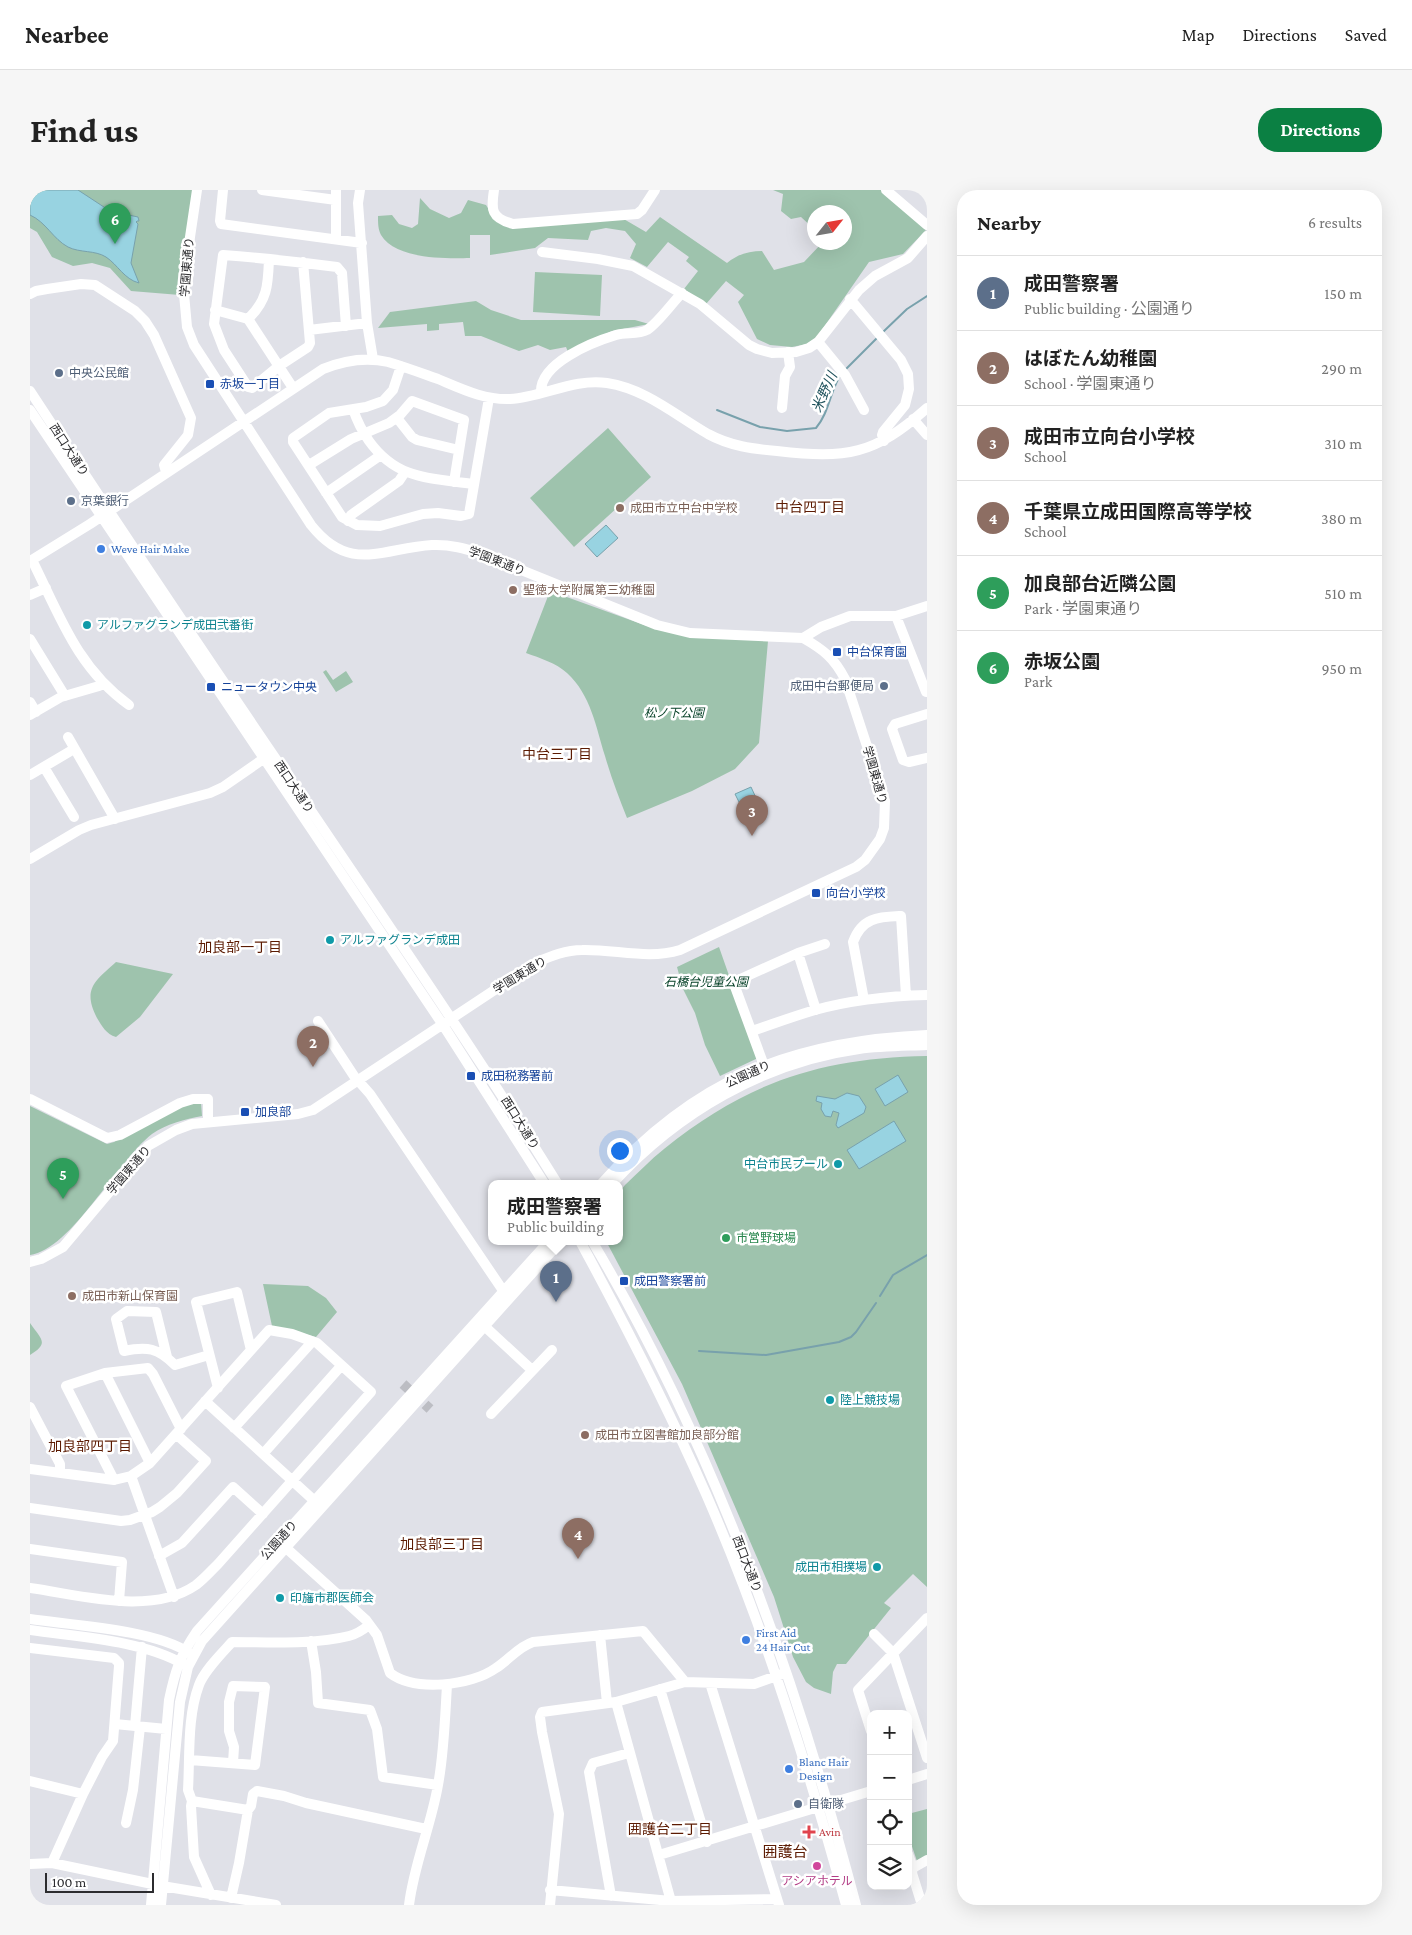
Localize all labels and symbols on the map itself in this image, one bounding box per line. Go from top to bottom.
pin: 6 [99,203,131,244]
north arrow [807,205,852,250]
street label: 学園東通り [177,236,197,298]
place label: 中央公民館 [69,366,129,380]
marker: 中央公民館 [53,367,65,379]
water label: 米野川 [808,368,841,414]
place label: 赤坂一丁目 [220,377,280,391]
marker: 赤坂一丁目 [204,378,216,390]
street label: 西口大通り [47,421,91,479]
place label: 京葉銀行 [81,494,129,508]
marker: 京葉銀行 [65,495,77,507]
district label: 中台四丁目 [775,499,845,515]
place label: 成田市立中台中学校 [630,501,738,515]
marker: 成田市立中台中学校 [614,502,626,514]
place label: Weve Hair Make [111,542,189,556]
marker: Weve Hair Make [95,543,107,555]
street label: 学園東通り [466,544,528,578]
place label: 聖徳大学附属第三幼稚園 [523,583,655,597]
marker: 聖徳大学附属第三幼稚園 [507,584,519,596]
place label: アルファグランデ成田弐番街 [97,618,253,632]
marker: アルファグランデ成田弐番街 [81,619,93,631]
place label: 中台保育園 [847,645,907,659]
marker: 中台保育園 [831,646,843,658]
place label: 成田中台郵便局 [790,679,874,693]
place label: ニュータウン中央 [221,680,317,694]
marker: 成田中台郵便局 [878,680,890,692]
marker: ニュータウン中央 [205,681,217,693]
park label: 松ノ下公園 [644,706,706,720]
street label: 学園東通り [860,744,890,806]
district label: 中台三丁目 [522,746,592,762]
street label: 西口大通り [271,758,317,816]
pin: 3 [736,795,768,836]
place label: 向台小学校 [826,886,886,900]
marker: 向台小学校 [810,887,822,899]
place label: アルファグランデ成田 [340,933,460,947]
marker: アルファグランデ成田 [324,934,336,946]
district label: 加良部一丁目 [198,939,282,955]
street label: 学園東通り [491,954,549,996]
park label: 石橋台児童公園 [664,975,750,989]
pin: 2 [297,1026,329,1067]
street label: 公園通り [723,1058,773,1090]
place label: 成田税務署前 [481,1069,553,1083]
marker: 成田税務署前 [465,1070,477,1082]
street label: 西口大通り [498,1094,542,1152]
place label: 加良部 [255,1105,291,1119]
marker: 加良部 [239,1106,251,1118]
your location [607,1138,633,1164]
street label: 学園東通り [104,1143,154,1197]
place label: 中台市民プール [744,1157,828,1171]
pin: 5 [47,1158,79,1199]
marker: 中台市民プール [832,1158,844,1170]
place label: 市営野球場 [736,1231,796,1245]
marker: 市営野球場 [720,1232,732,1244]
pin: 1 [540,1261,572,1302]
place label: 成田警察署前 [634,1274,706,1288]
marker: 成田警察署前 [618,1275,630,1287]
place label: 成田市新山保育園 [82,1289,178,1303]
marker: 成田市新山保育園 [66,1290,78,1302]
place label: 陸上競技場 [840,1393,900,1407]
marker: 陸上競技場 [824,1394,836,1406]
place label: 成田市立図書館加良部分館 [595,1428,739,1442]
marker: 成田市立図書館加良部分館 [579,1429,591,1441]
district label: 加良部四丁目 [48,1438,132,1454]
street label: 公園通り [258,1517,300,1563]
pin: 4 [562,1518,594,1559]
street label: 西口大通り [730,1533,764,1595]
district label: 加良部三丁目 [400,1536,484,1552]
place label: 成田市相撲場 [795,1560,867,1574]
marker: 成田市相撲場 [871,1561,883,1573]
place label: 印旛市郡医師会 [290,1591,374,1605]
marker: 印旛市郡医師会 [274,1592,286,1604]
place label: First Aid 24 Hair Cut [756,1626,812,1654]
marker: First Aid 24 Hair Cut [740,1634,752,1646]
place label: Blanc Hair Design [799,1755,850,1783]
marker: Blanc Hair Design [783,1763,795,1775]
place label: 自衛隊 [808,1797,844,1811]
marker: 自衛隊 [792,1798,804,1810]
district label: 囲護台二丁目 [628,1821,712,1837]
place label: Avin [819,1825,841,1839]
marker: Avin [803,1826,815,1838]
district label: 囲護台 [762,1844,808,1860]
marker: アシアホテル [811,1860,823,1872]
scale bar [45,1870,154,1893]
place label: アシアホテル [781,1874,853,1888]

